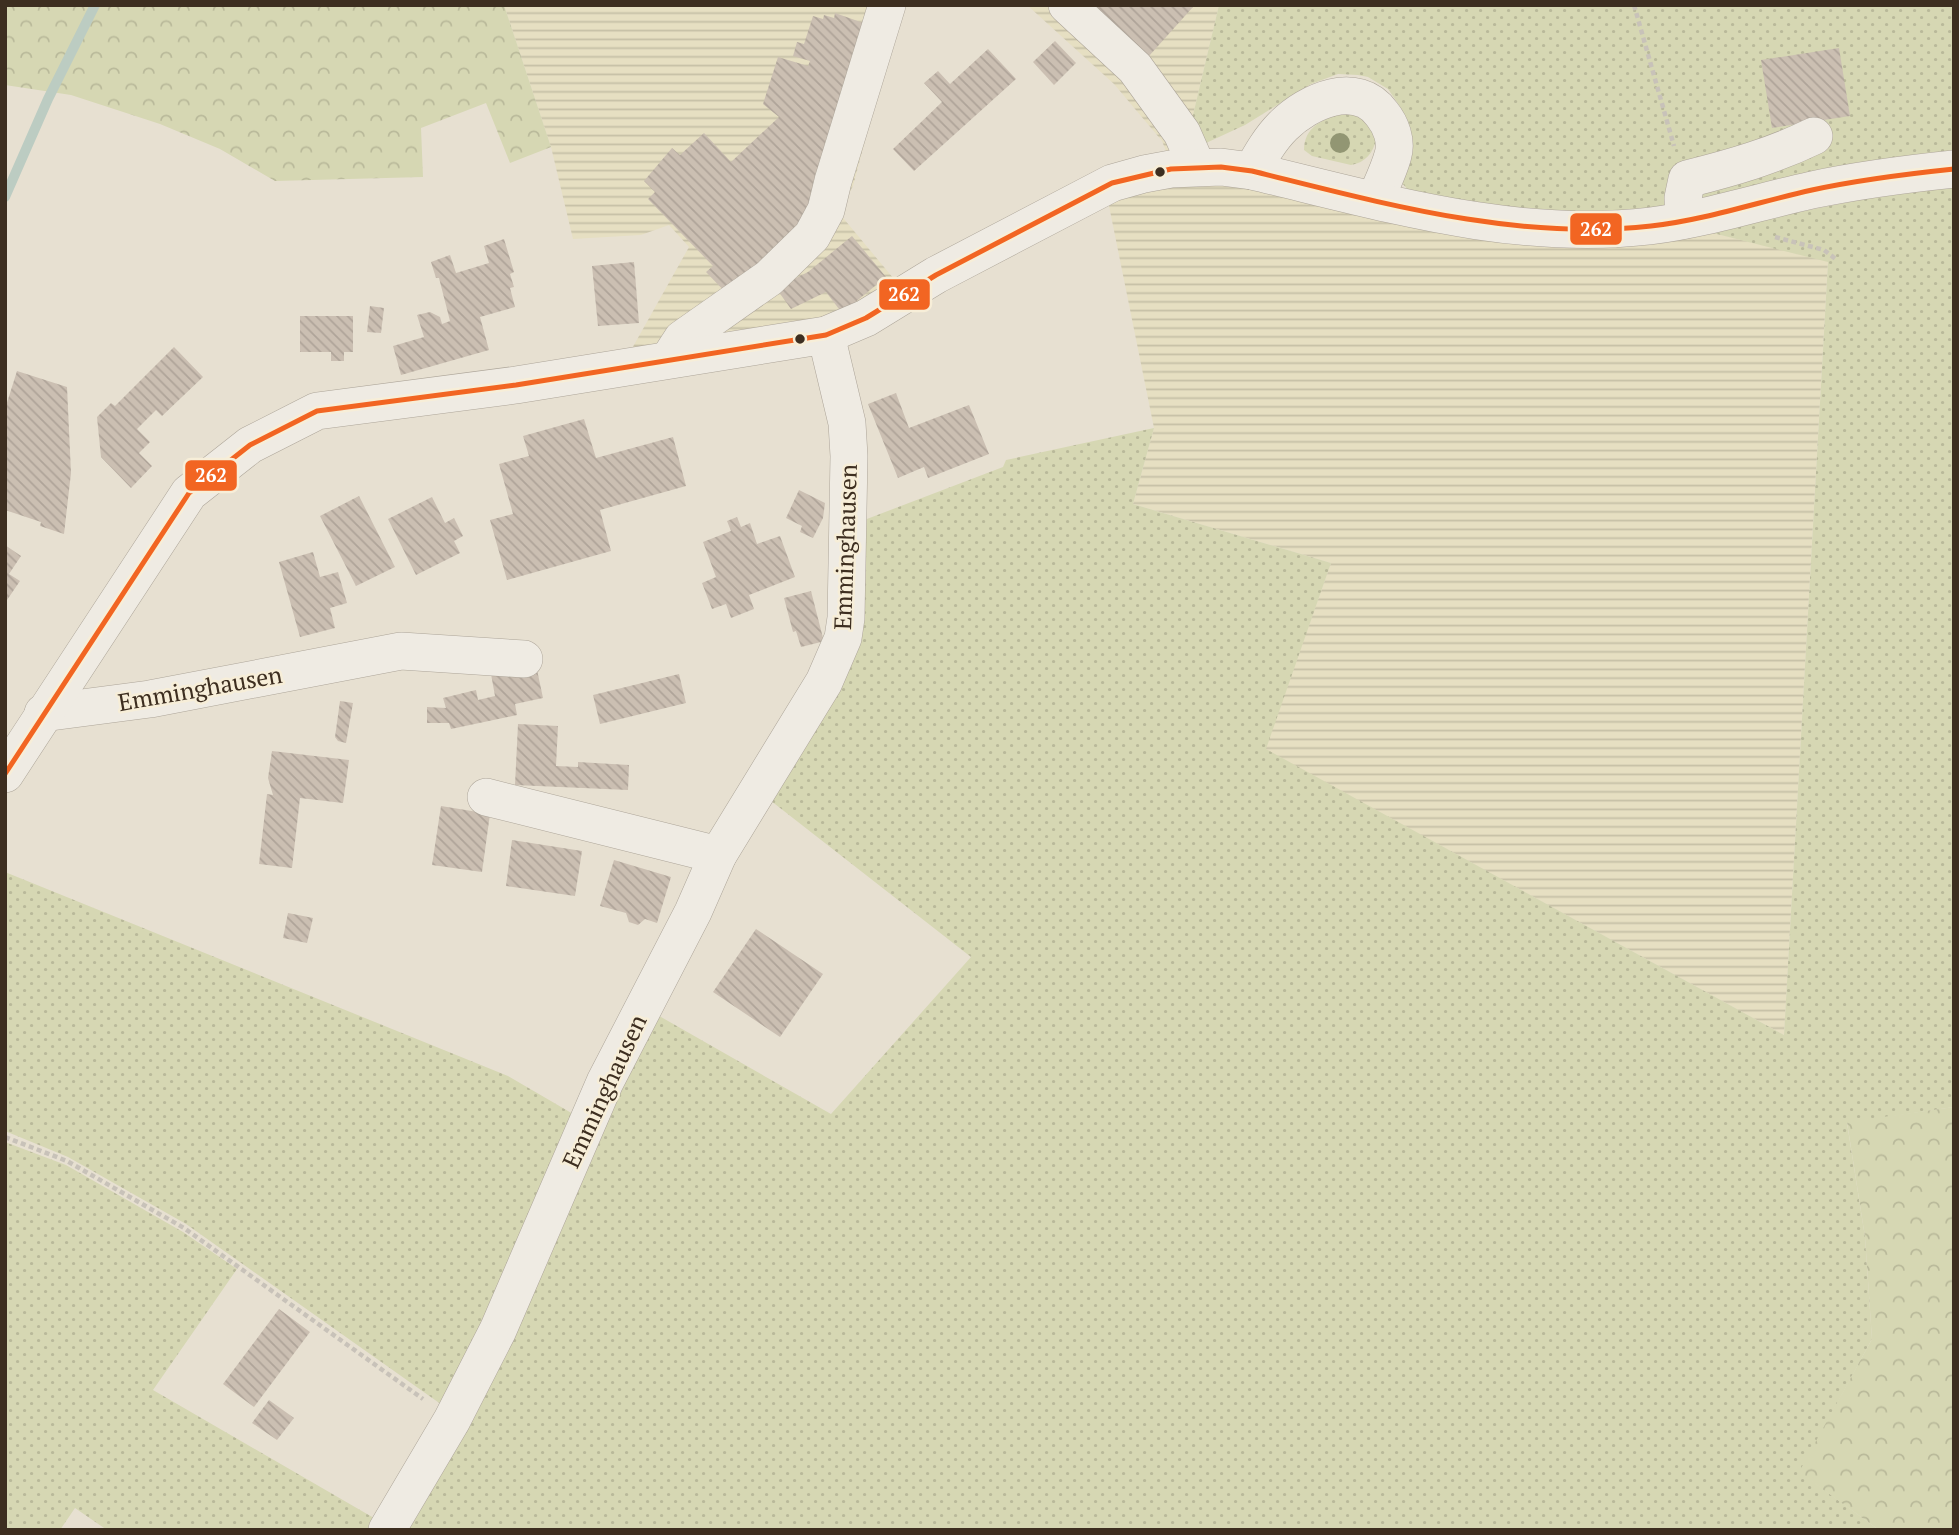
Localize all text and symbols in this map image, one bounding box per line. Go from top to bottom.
unlabelled marker [1153,165,1167,179]
line badge: 262 [1569,212,1623,246]
text: 262 [1580,216,1612,241]
line badge: 262 [878,278,931,311]
text: 262 [888,281,920,306]
unlabelled marker [793,332,807,346]
line badge: 262 [184,459,238,492]
text: 262 [195,462,227,487]
street label: Emminghausen [826,463,864,631]
street label: Emminghausen [115,658,285,718]
street label: Emminghausen [554,1009,654,1173]

